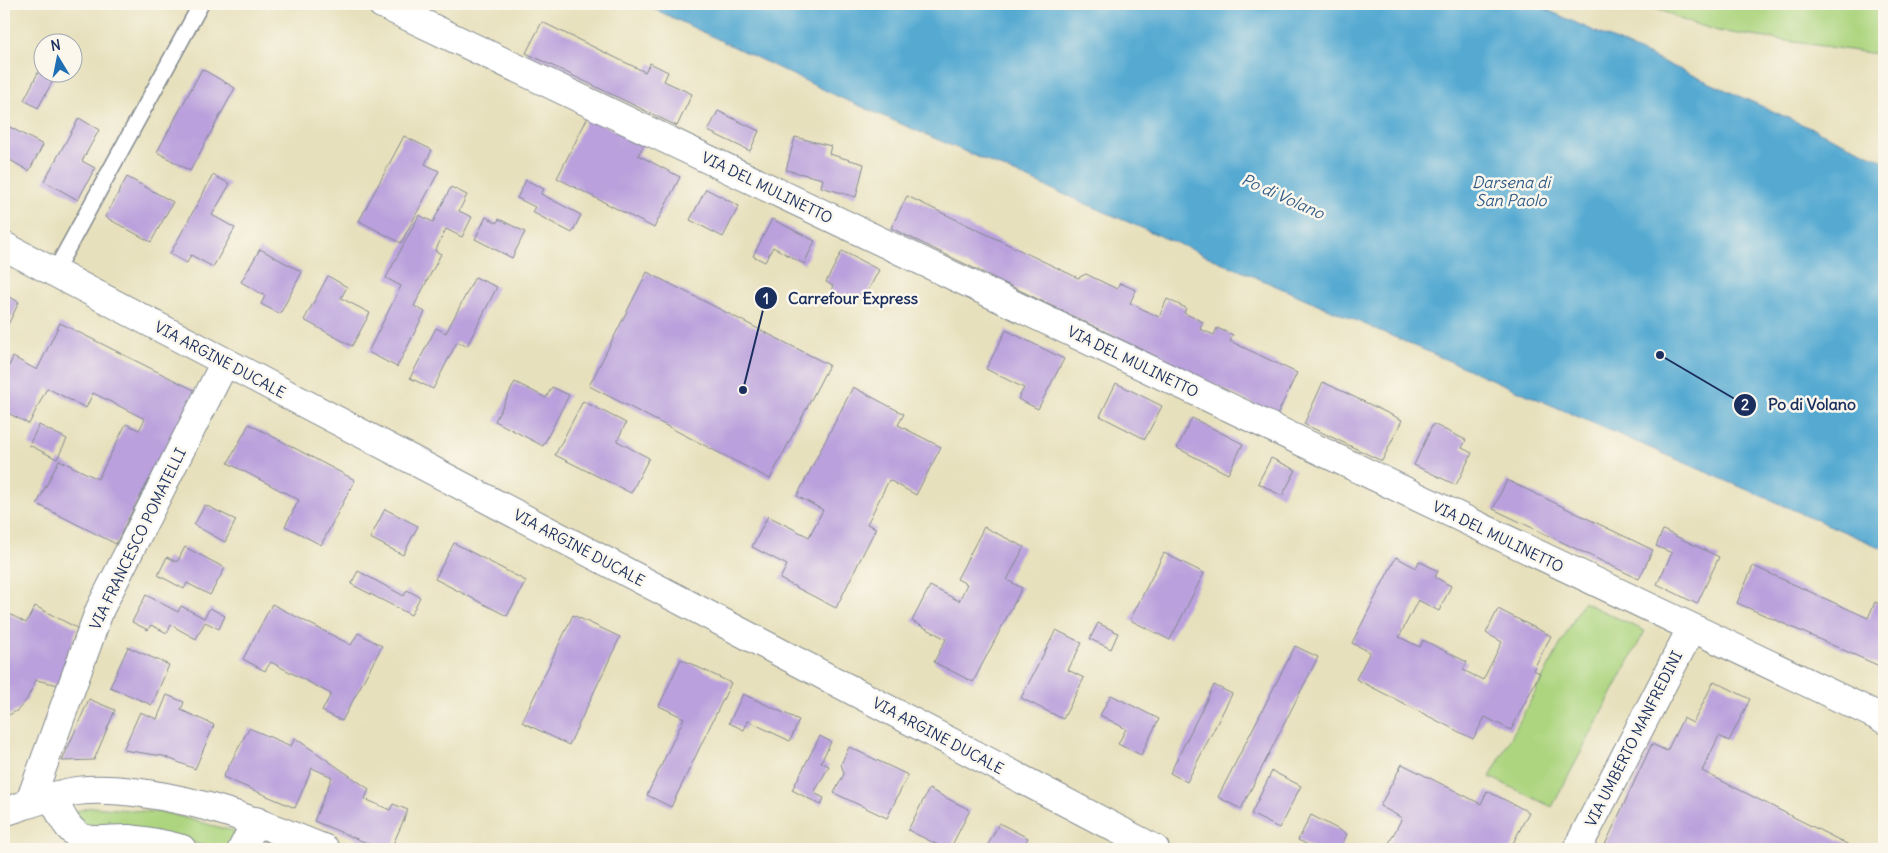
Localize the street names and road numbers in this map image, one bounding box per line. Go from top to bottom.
street label: VIA DEL MULINETTO [699,148,836,228]
street label: VIA ARGINE DUCALE [151,317,289,402]
street label: VIA DEL MULINETTO [1065,322,1202,402]
street label: VIA FRANCESCO POMATELLI [85,445,190,633]
street label: VIA DEL MULINETTO [1430,497,1567,577]
street label: VIA ARGINE DUCALE [510,505,648,590]
street label: VIA UMBERTO MANFREDINI [1581,648,1686,830]
street label: VIA ARGINE DUCALE [869,693,1007,778]

